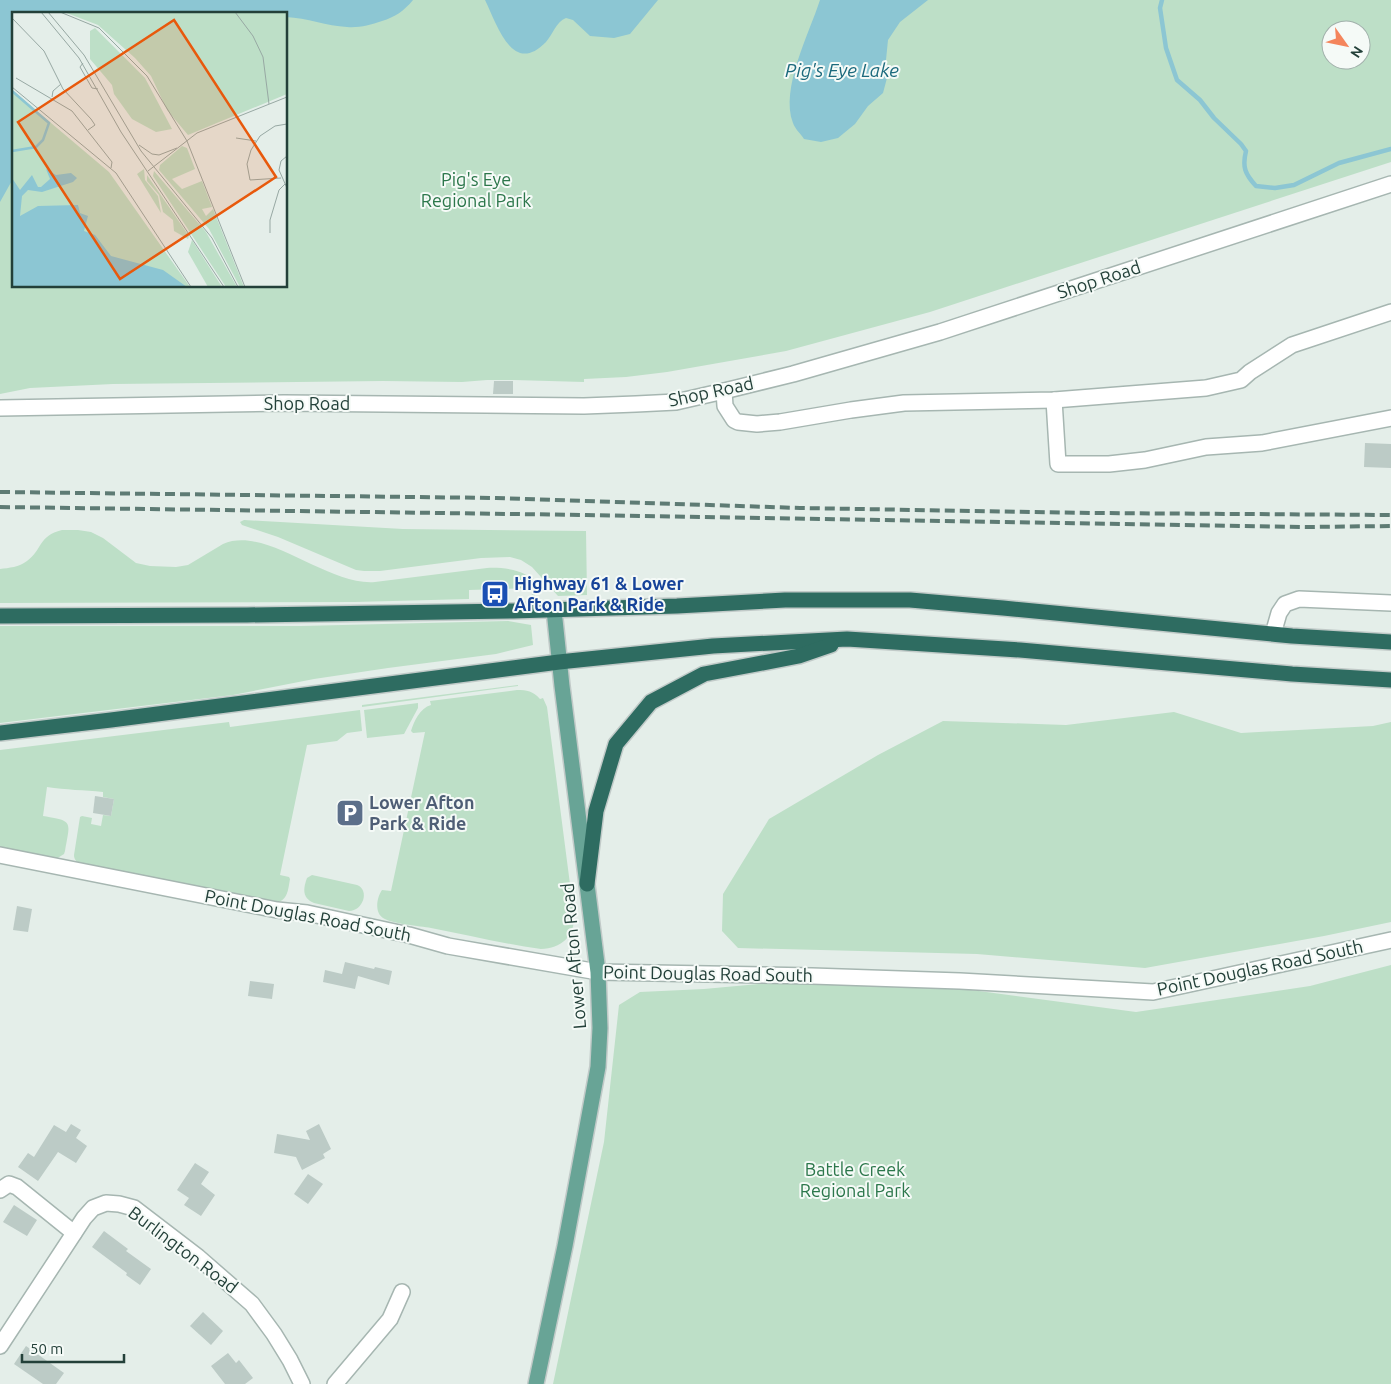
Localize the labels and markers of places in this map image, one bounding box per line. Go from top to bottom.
place label: Highway 61 & Lower Afton Park & Ride [514,573,685,614]
bus stop icon: Highway 61 & Lower Afton Park & Ride [480,579,510,609]
place label: Lower Afton Park & Ride [369,792,474,833]
parking icon: Lower Afton Park & Ride [335,798,365,828]

